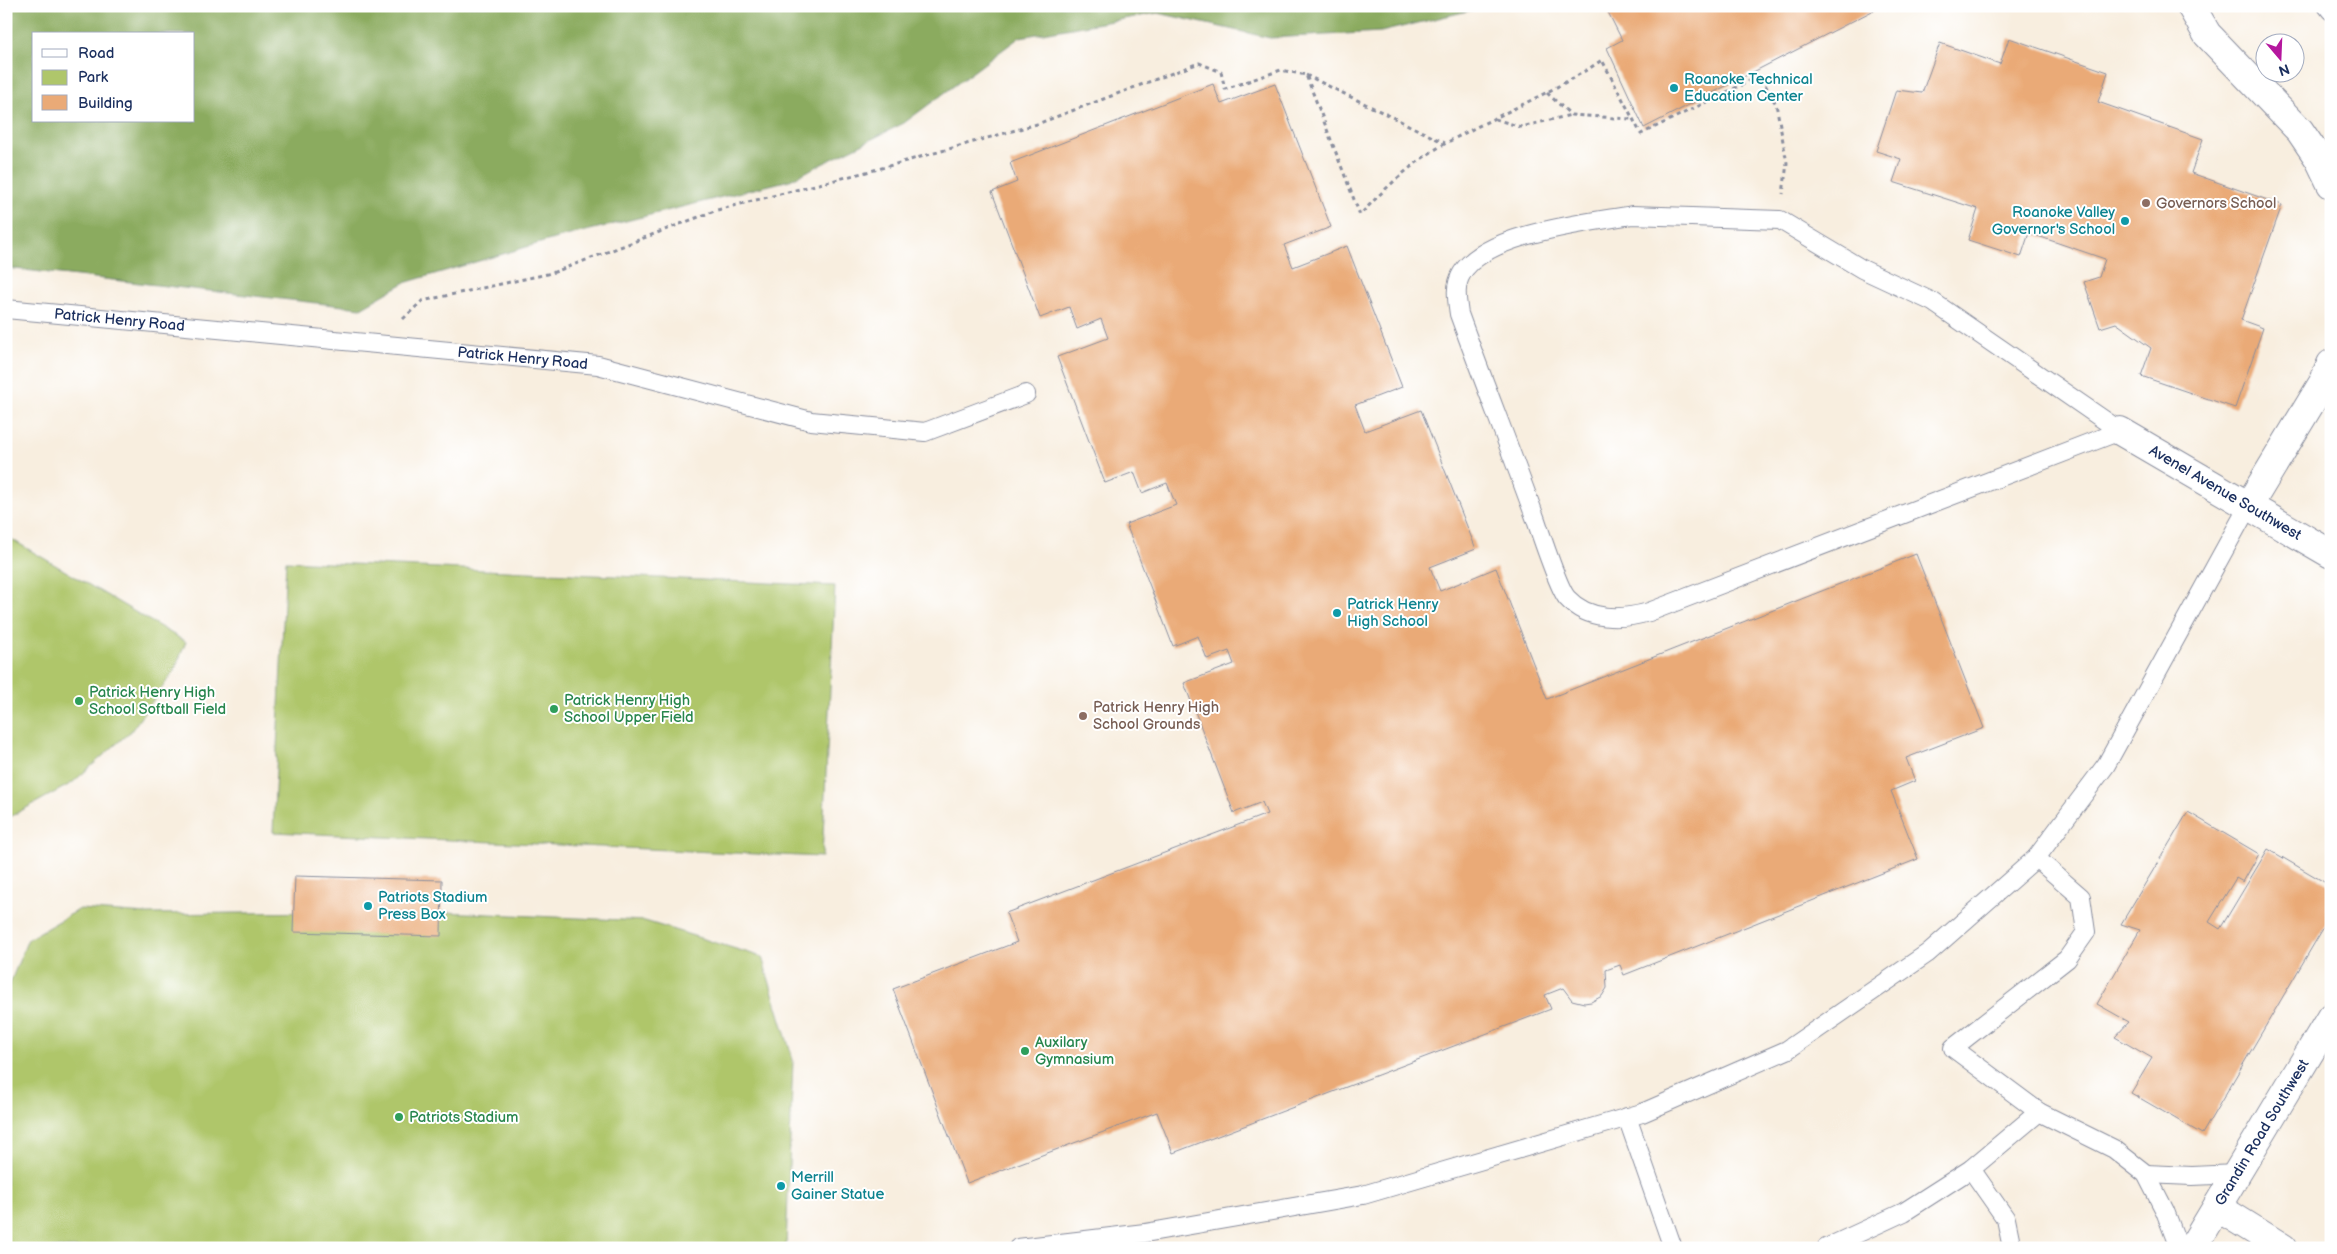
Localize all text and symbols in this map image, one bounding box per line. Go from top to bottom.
legend [32,32,195,122]
north arrow [2254,32,2304,82]
text: Road [78,44,114,63]
text: N [2276,60,2292,80]
text: Park [78,68,109,87]
place label: Roanoke Technical Education Center [1684,70,1813,106]
marker: Roanoke Technical Education Center [1668,82,1680,94]
text: Building [78,94,133,113]
place label: Governors School [2156,194,2276,213]
marker: Governors School [2140,197,2152,209]
place label: Roanoke Valley Governor's School [1992,203,2115,239]
marker: Roanoke Valley Governor's School [2119,215,2131,227]
street label: Patrick Henry Road [53,304,186,335]
street label: Patrick Henry Road [457,342,589,374]
street label: Avenel Avenue Southwest [2146,441,2305,544]
place label: Patrick Henry High School [1347,595,1439,631]
marker: Patrick Henry High School [1331,607,1343,619]
place label: Patrick Henry High School Softball Field [89,683,226,719]
place label: Patrick Henry High School Upper Field [564,691,694,727]
marker: Patrick Henry High School Softball Field [73,695,85,707]
place label: Patrick Henry High School Grounds [1093,698,1219,734]
marker: Patrick Henry High School Upper Field [548,703,560,715]
marker: Patrick Henry High School Grounds [1077,710,1089,722]
place label: Patriots Stadium Press Box [378,888,487,924]
marker: Patriots Stadium Press Box [362,900,374,912]
place label: Auxilary Gymnasium [1035,1033,1114,1069]
marker: Auxilary Gymnasium [1019,1045,1031,1057]
street label: Grandin Road Southwest [2210,1055,2313,1209]
place label: Patriots Stadium [409,1108,518,1127]
marker: Patriots Stadium [393,1111,405,1123]
place label: Merrill Gainer Statue [791,1168,884,1204]
marker: Merrill Gainer Statue [775,1180,787,1192]

